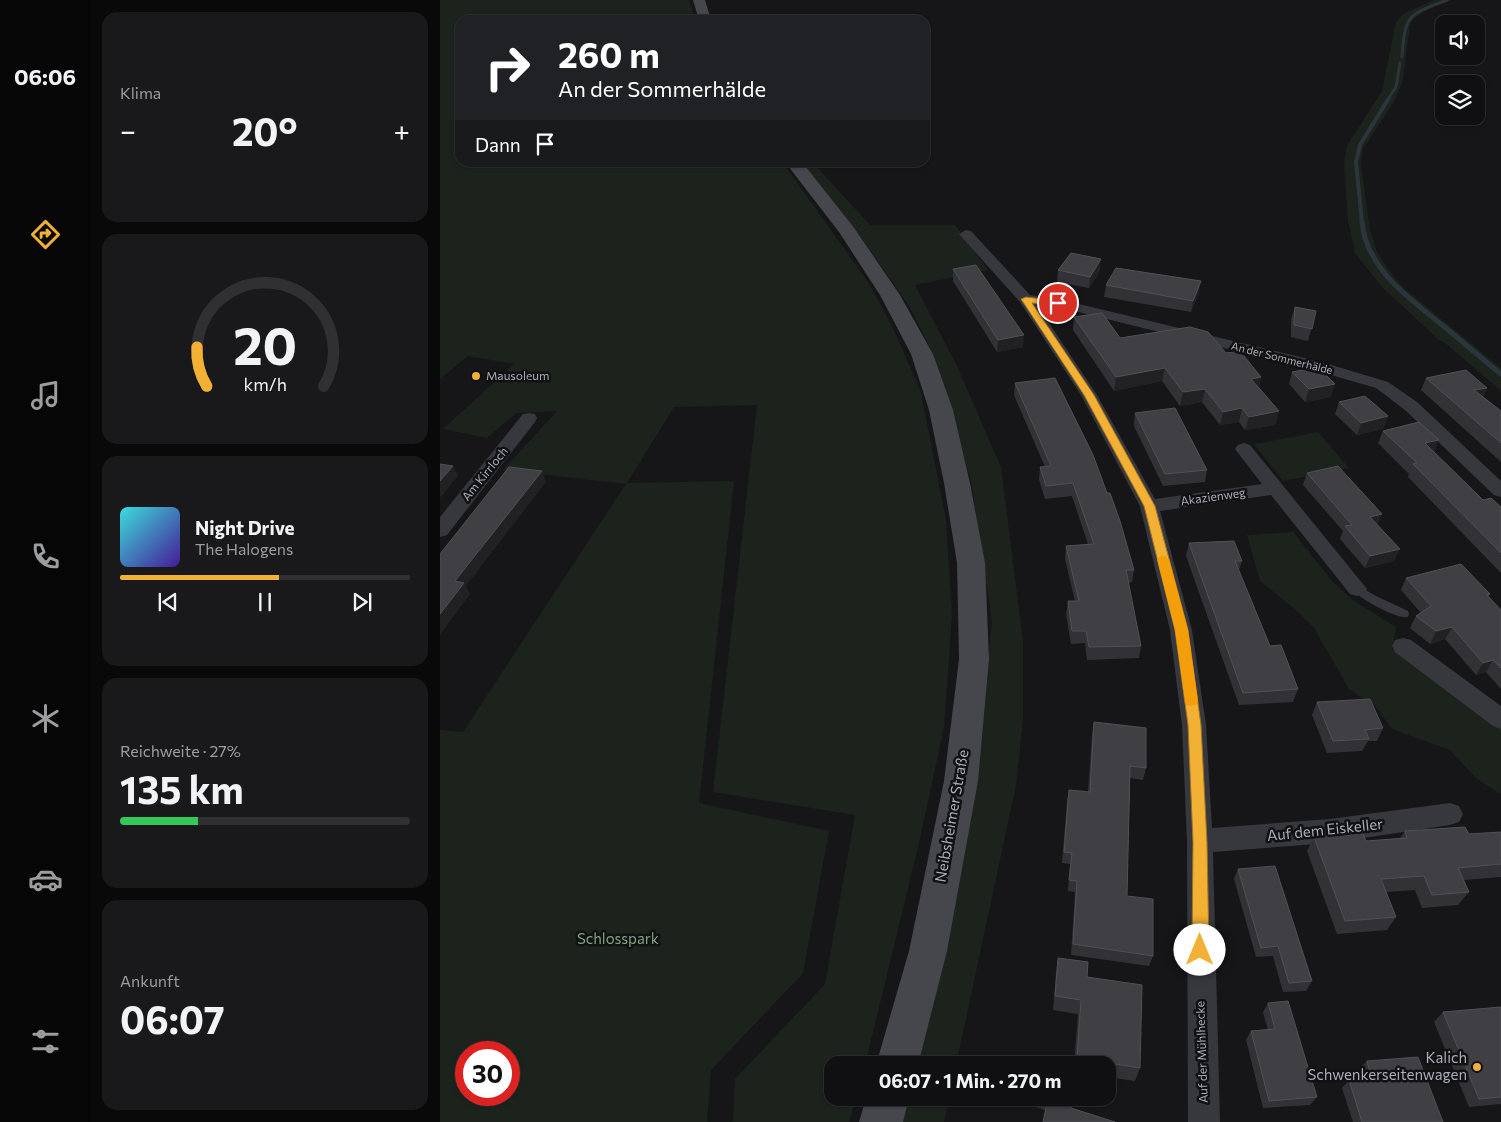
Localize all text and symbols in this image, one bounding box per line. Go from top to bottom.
map controls [1435,15,1485,125]
button: sound [1435,15,1485,65]
text: 260 m [558,32,660,75]
icon: right [475,35,540,100]
text: 06:06 [14,63,76,90]
text: An der Sommerhälde [558,75,766,102]
button: layers [1435,75,1485,125]
text: Klima [120,83,161,102]
text: 20° [232,107,298,154]
text: − [120,113,136,147]
text: + [394,113,410,147]
icon: arrive [531,130,559,158]
text: Dann [475,133,521,156]
icon: directions [28,217,63,252]
pin [1037,282,1079,324]
icon: arrive [1044,289,1072,317]
text: 20 [233,312,297,376]
street label: An der Sommerhälde [1230,339,1334,376]
place label: Mausoleum [486,368,550,382]
marker: Mausoleum [470,370,482,382]
text: km/h [243,373,287,395]
icon: music [28,378,63,413]
street label: Am Kirrloch [458,444,510,503]
street label: Akazienweg [1180,484,1247,507]
text: Night Drive [195,516,295,539]
icon: phone [28,539,63,574]
text: The Halogens [195,539,293,558]
icon: previous [154,588,182,616]
icon: pause [251,588,279,616]
icon: next [348,588,376,616]
icon: climate [28,701,63,736]
text: Reichweite · 27% [120,741,241,760]
street label: Neibsheimer Straße [930,748,972,884]
text: 135 km [120,765,244,812]
street label: Auf dem Eiskeller [1266,814,1384,844]
icon: car [28,862,63,897]
position arrow [1173,923,1225,975]
park label: Schlosspark [577,929,659,947]
text: Ankunft [120,971,180,990]
text: 06:07 [120,995,225,1042]
street label: Auf der Mühlhecke [1192,1001,1210,1103]
icon: filters [28,1024,63,1059]
speed limit sign: 30 [455,1041,520,1106]
place label: Kalich Schwenkerseitenwagen [1308,1048,1467,1083]
marker: Kalich Schwenkerseitenwagen [1471,1061,1483,1073]
text: 06:07 · 1 Min. · 270 m [879,1069,1061,1092]

